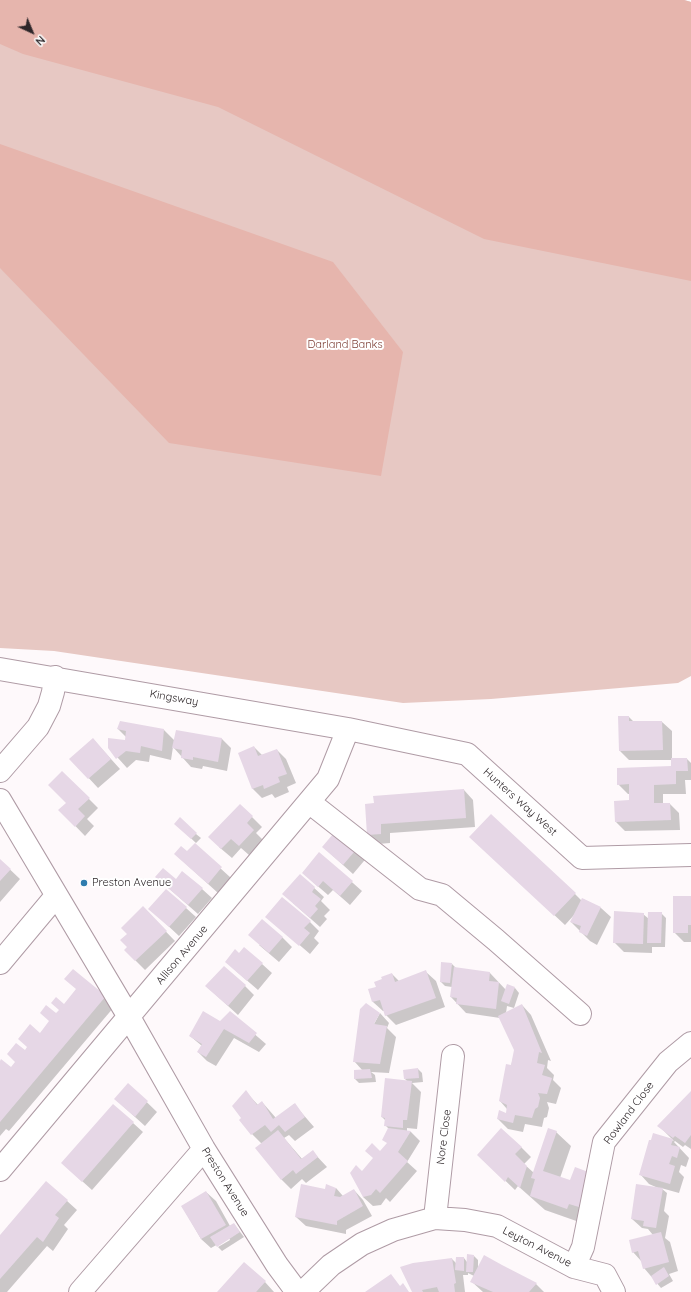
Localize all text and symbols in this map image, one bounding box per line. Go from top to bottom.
north arrow [12,12,52,52]
text: N [33,33,48,48]
park label: Darland Banks [307,338,383,352]
street label: Kingsway [149,687,199,709]
street label: Hunters Way West [480,765,560,839]
place label: Preston Avenue [92,876,171,890]
marker: Preston Avenue [79,878,89,888]
street label: Allison Avenue [153,923,211,987]
street label: Rowland Close [601,1079,657,1147]
street label: Nore Close [434,1109,454,1165]
street label: Preston Avenue [198,1145,252,1219]
street label: Leyton Avenue [500,1224,574,1270]

